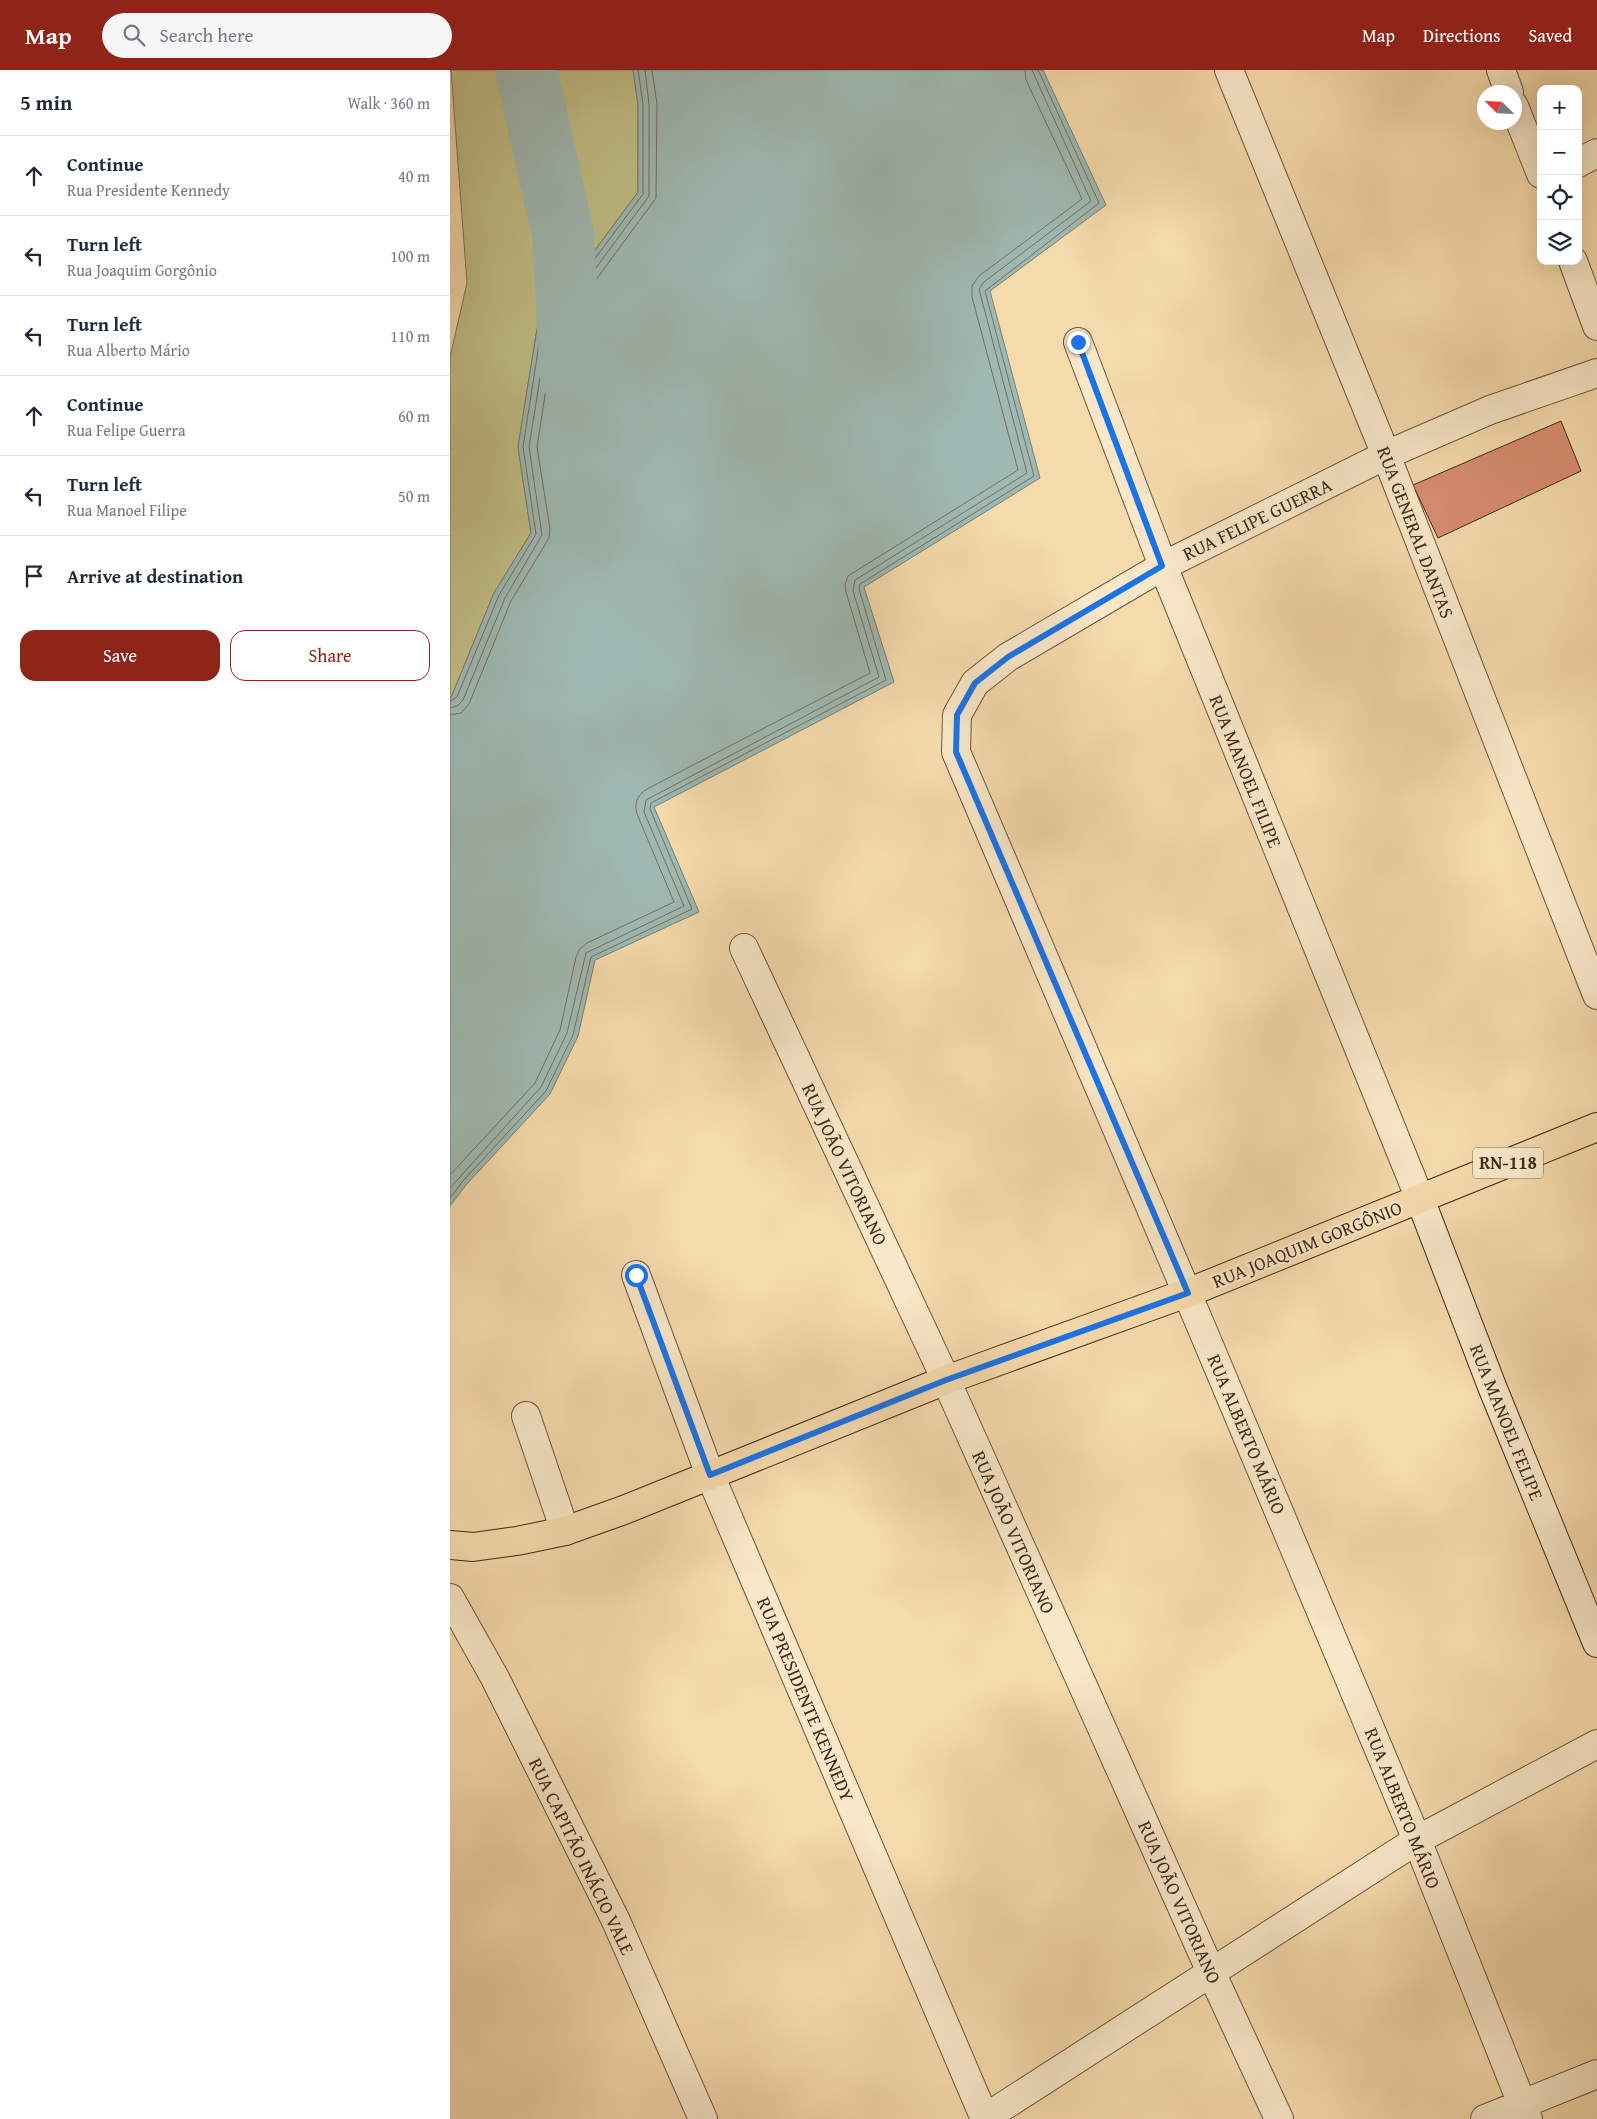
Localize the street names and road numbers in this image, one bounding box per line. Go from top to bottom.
street label: RUA GENERAL DANTAS [1370,442,1462,622]
street label: RUA FELIPE GUERRA [1178,470,1337,567]
street label: RUA MANOEL FILIPE [1203,690,1290,852]
street label: RUA JOÃO VITORIANO [795,1078,895,1250]
road number: RN-118 [1473,1148,1543,1178]
street label: RUA JOAQUIM GORGÔNIO [1208,1193,1406,1295]
street label: RUA MANOEL FELIPE [1463,1340,1551,1505]
street label: RUA ALBERTO MÁRIO [1201,1349,1293,1519]
street label: RUA JOÃO VITORIANO [965,1446,1063,1618]
street label: RUA PRESIDENTE KENNEDY [750,1592,862,1806]
street label: RUA ALBERTO MÁRIO [1358,1723,1448,1893]
street label: RUA CAPITÃO INÁCIO VALE [522,1753,642,1960]
street label: RUA JOÃO VITORIANO [1131,1816,1229,1988]

